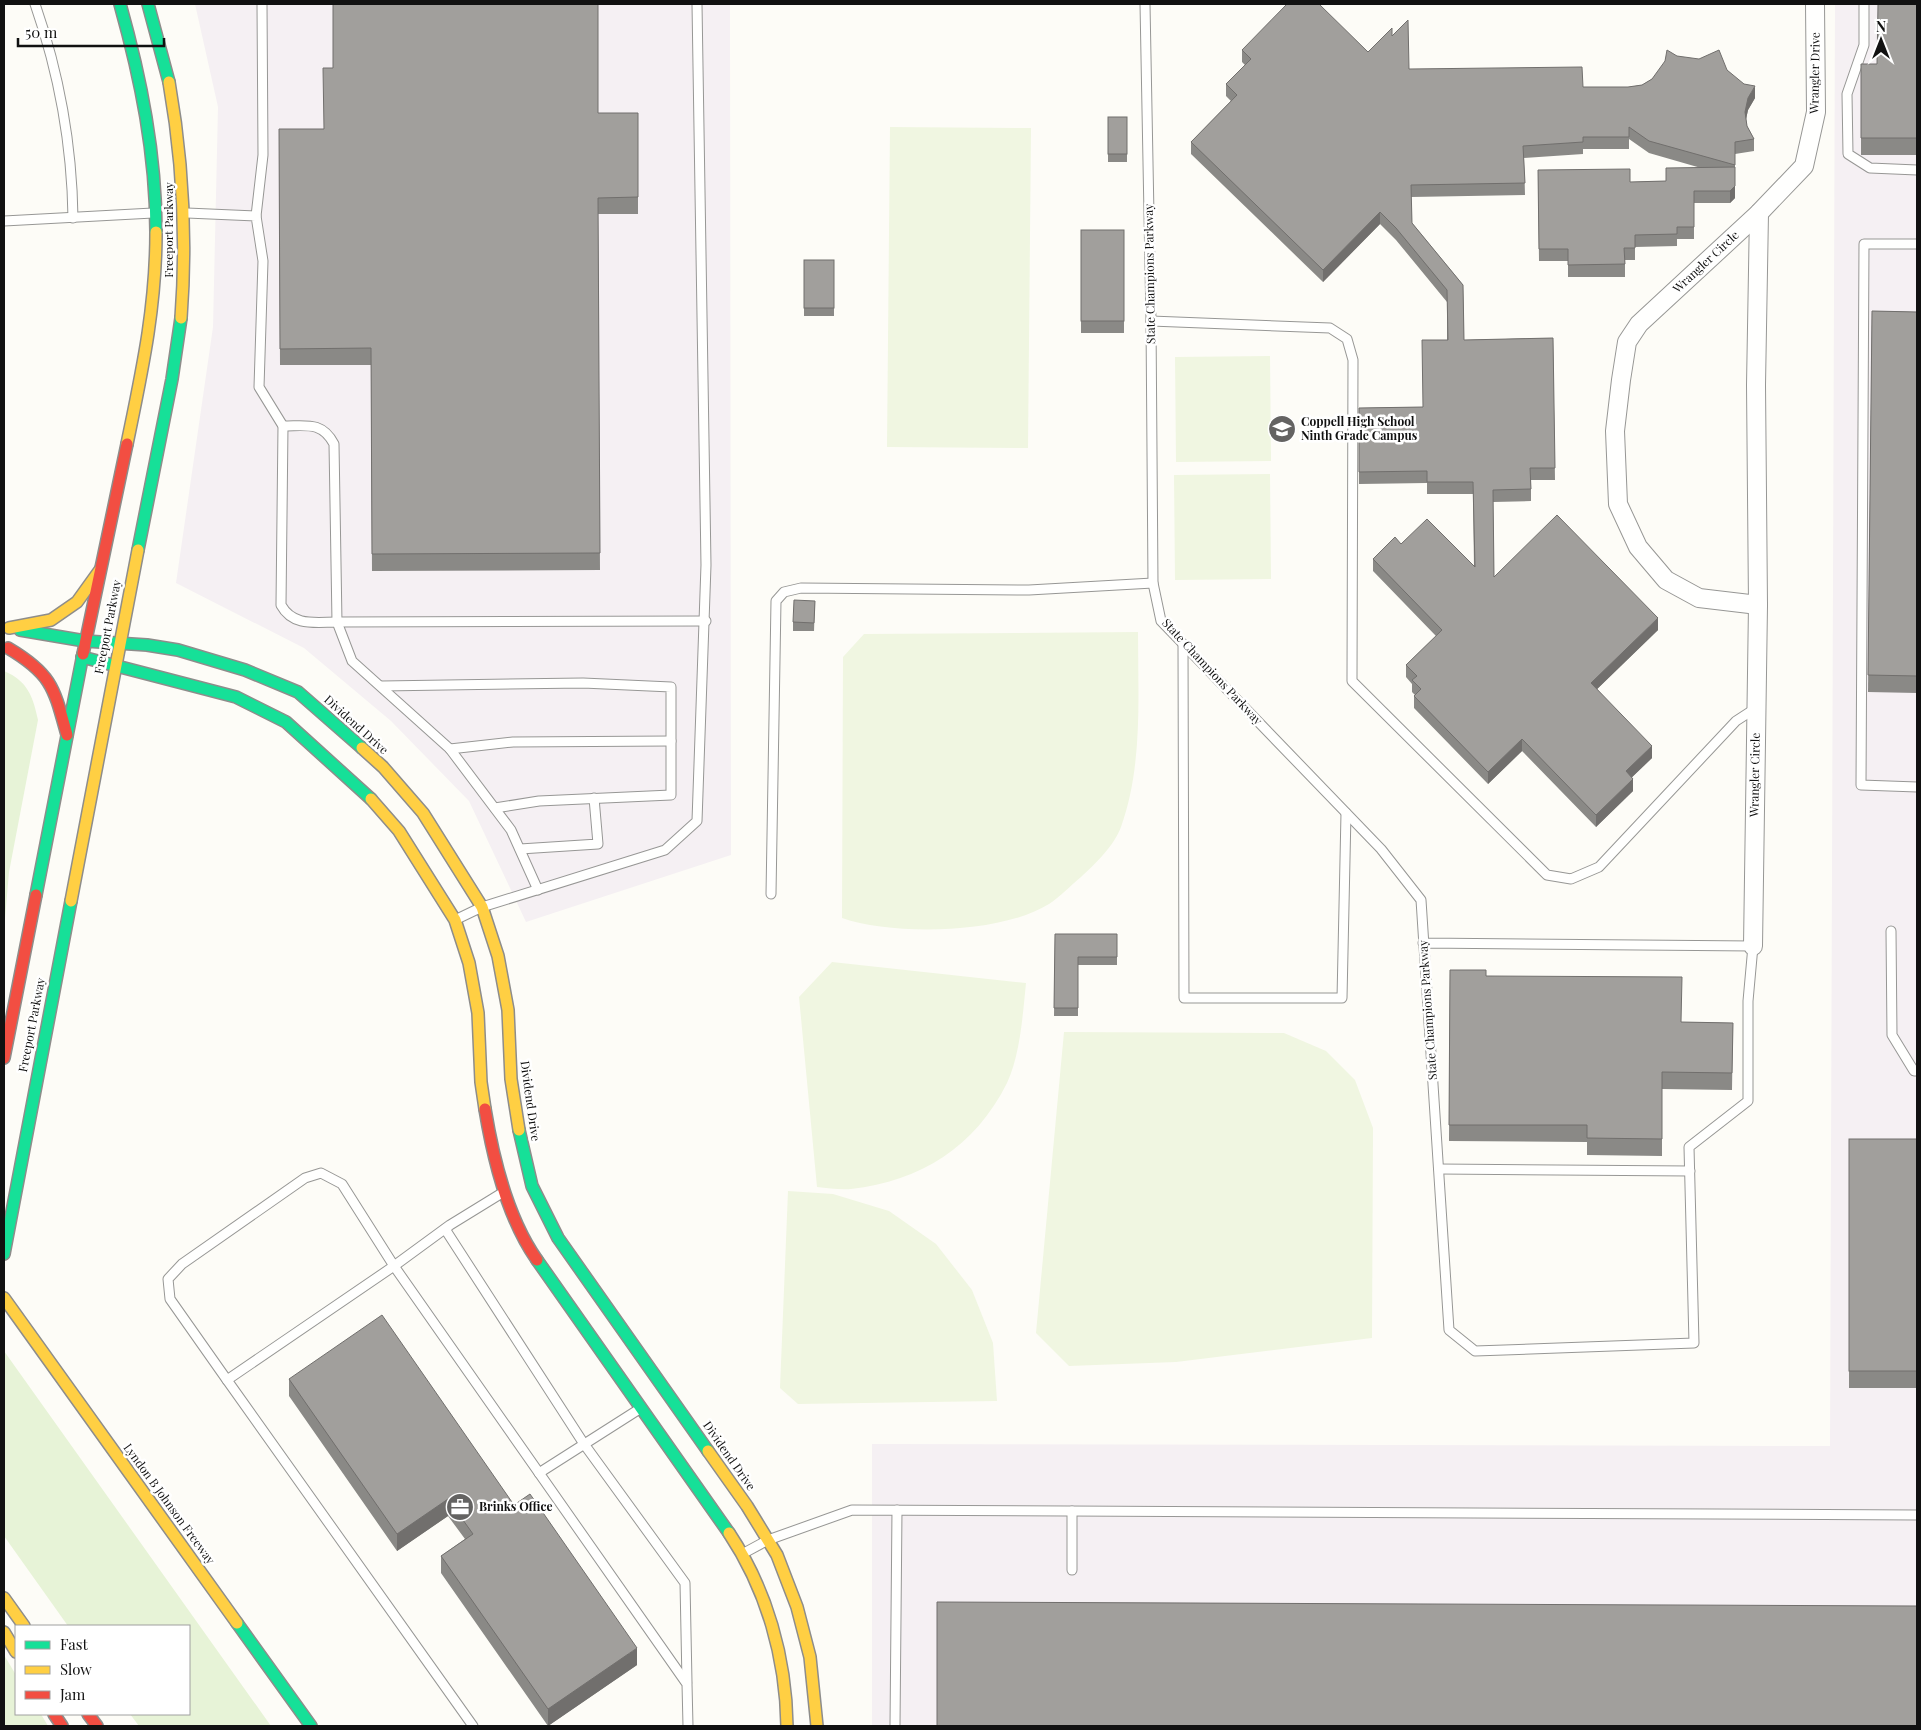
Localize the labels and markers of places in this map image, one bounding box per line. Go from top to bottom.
place label: Coppell High School Ninth Grade Campus [1301,413,1418,443]
school or university icon: Coppell High School Ninth Grade Campus [1267,414,1297,444]
office icon: Brinks Office [445,1492,475,1522]
place label: Brinks Office [479,1498,553,1514]

